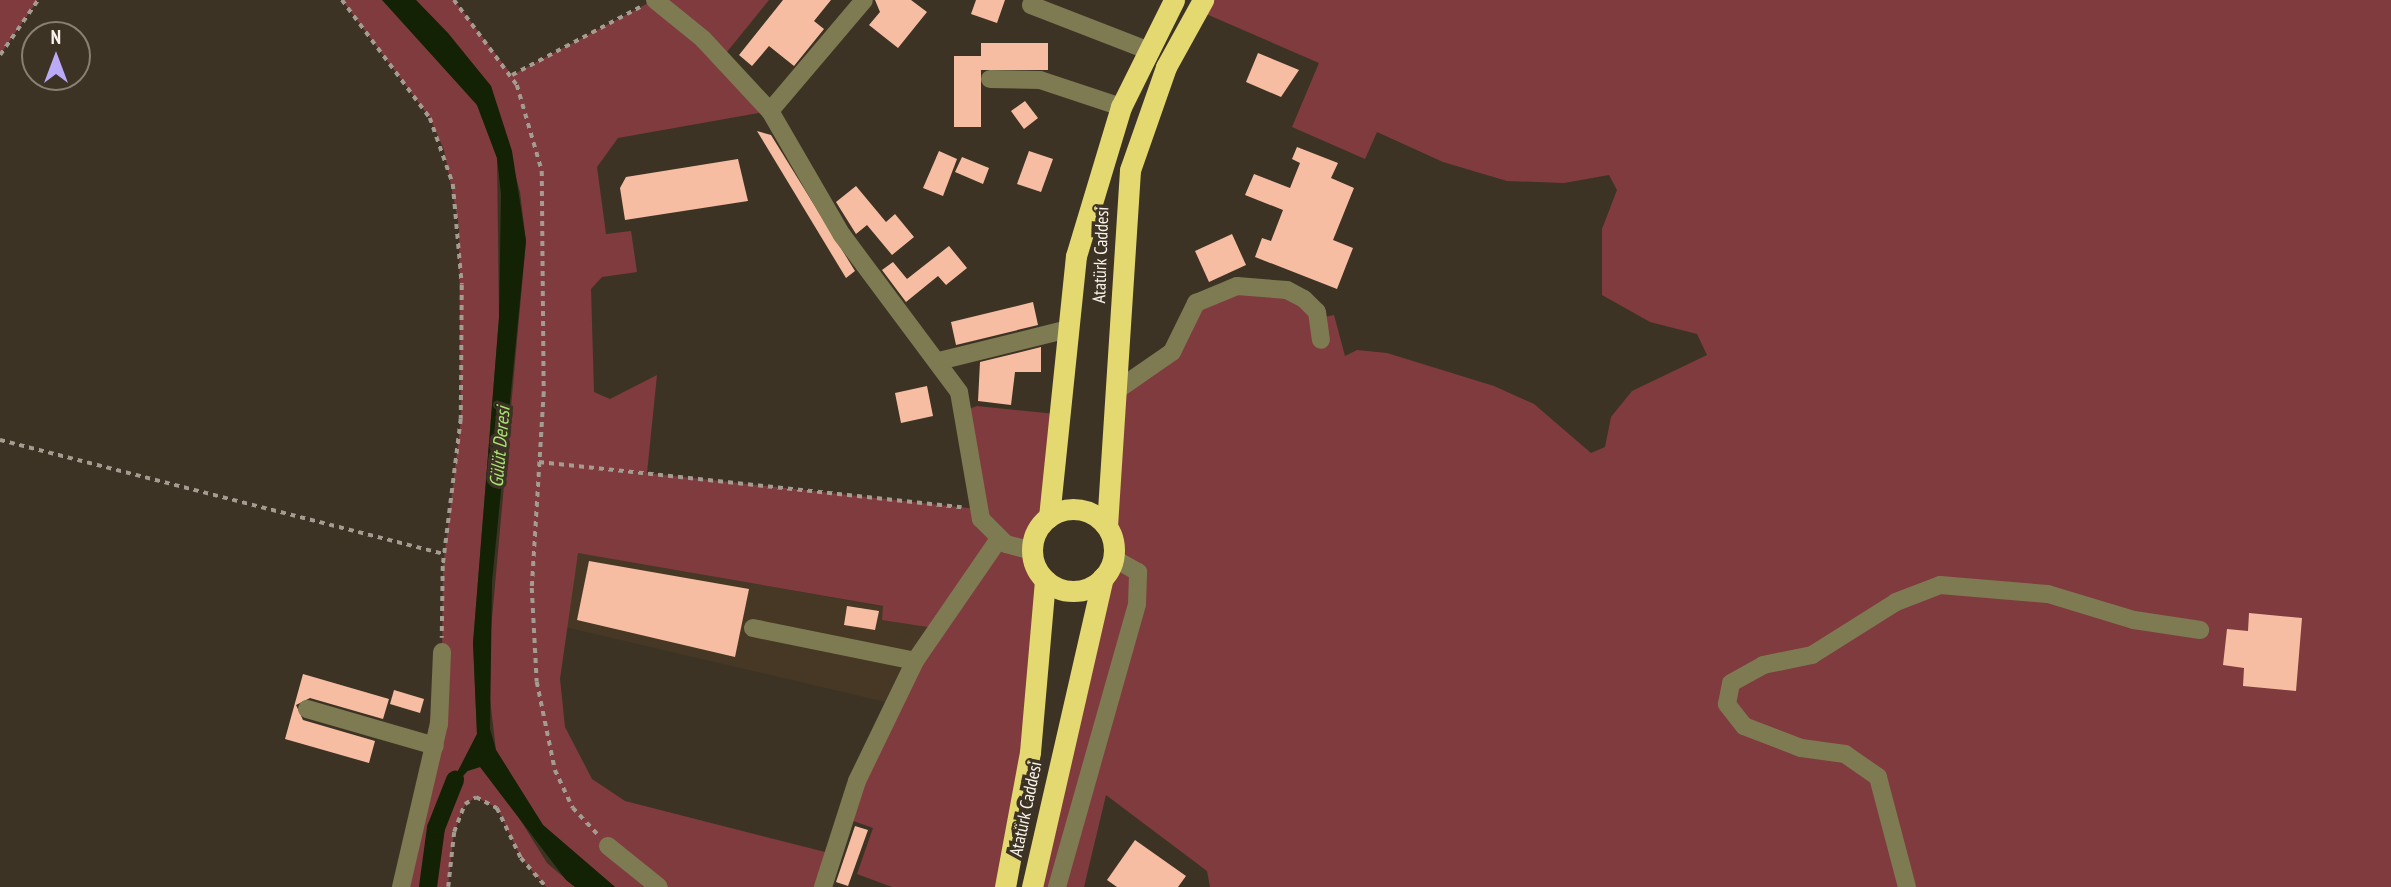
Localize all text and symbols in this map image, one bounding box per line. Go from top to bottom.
north arrow [21,21,91,91]
text: N [51,25,61,49]
street label: Atatürk Caddesi [1089,206,1113,304]
water label: Gülüt Deresi [485,406,515,488]
street label: Atatürk Caddesi [1005,759,1047,859]

